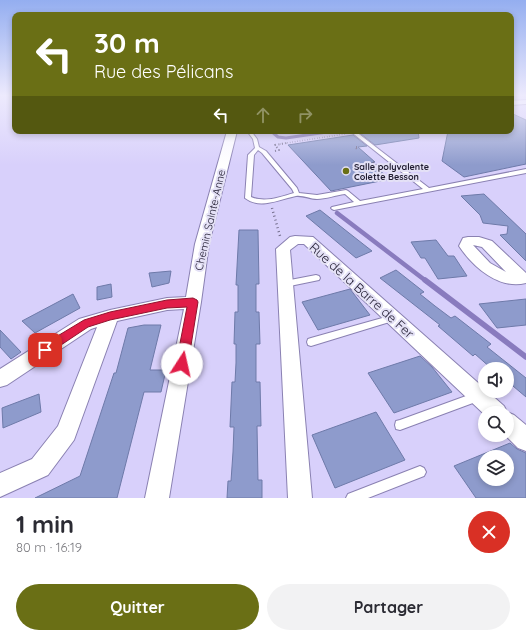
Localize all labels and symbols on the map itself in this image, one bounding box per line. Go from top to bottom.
place label: Salle polyvalente Colette Besson [354,161,429,182]
marker: Salle polyvalente Colette Besson [341,166,351,176]
street label: Chemin Sainte-Anne [192,168,228,272]
street label: Rue de la Barre de Fer [306,239,418,341]
pin [28,333,62,367]
position arrow [161,343,203,385]

